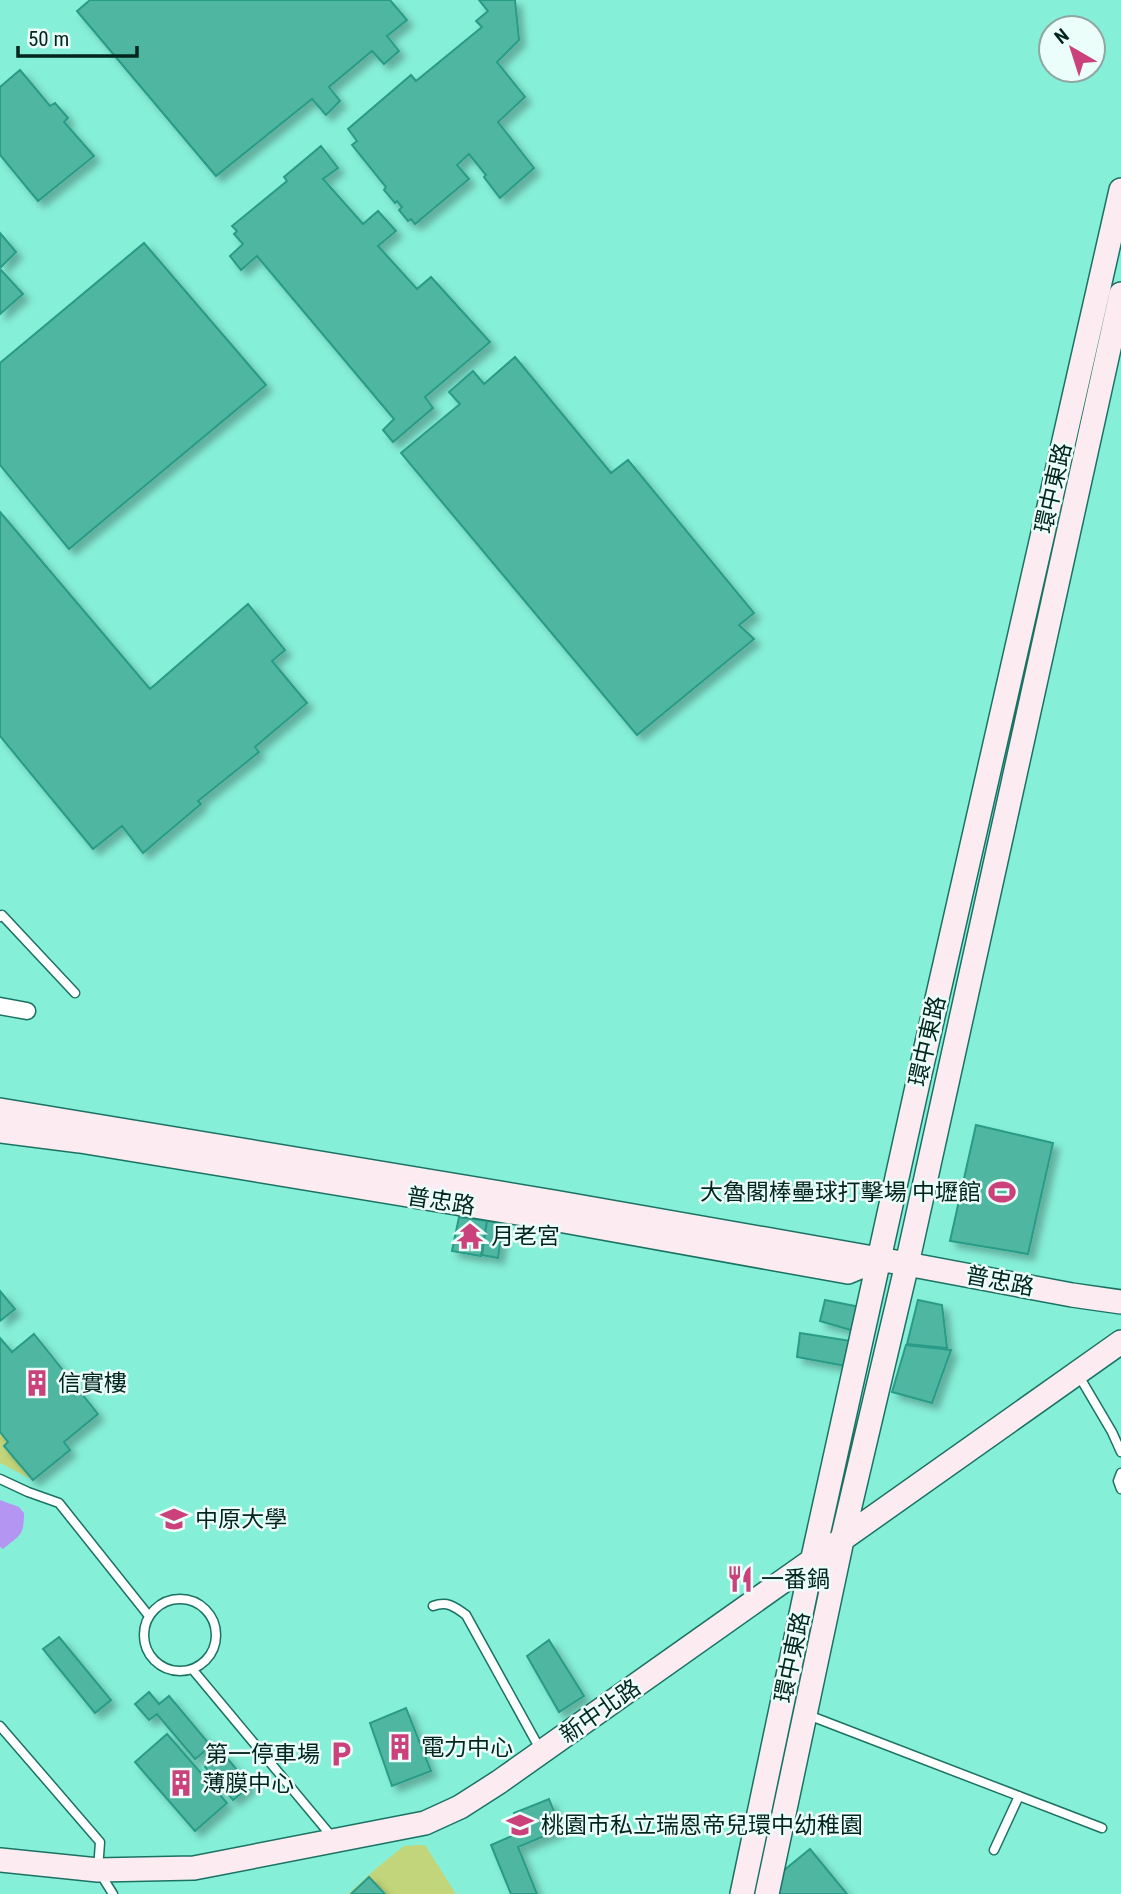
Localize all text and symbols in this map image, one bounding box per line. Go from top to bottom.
scale bar [18,14,136,58]
north arrow [1037,14,1107,84]
text: N [1050,24,1073,49]
text: 50 m [28,27,69,51]
street label: 環中東路 [1030,440,1077,536]
street label: 環中東路 [904,993,951,1089]
sports icon: 大魯閣棒壘球打擊場 中壢館 [987,1177,1017,1207]
place label: 大魯閣棒壘球打擊場 中壢館 [700,1179,981,1206]
street label: 普忠路 [405,1183,477,1220]
temple icon: 月老宮 [455,1221,485,1251]
place label: 月老宮 [491,1223,560,1250]
street label: 普忠路 [963,1262,1036,1301]
building icon: 信實樓 [22,1368,52,1398]
place label: 信實樓 [58,1370,127,1397]
school or university icon: 中原大學 [159,1504,189,1534]
place label: 中原大學 [195,1506,287,1533]
restaurant icon: 一番鍋 [725,1564,755,1594]
place label: 一番鍋 [761,1566,830,1593]
street label: 環中東路 [770,1609,815,1705]
street label: 新中北路 [555,1674,646,1749]
building icon: 電力中心 [385,1732,415,1762]
place label: 電力中心 [421,1734,513,1761]
parking icon: 第一停車場 [326,1739,356,1769]
place label: 第一停車場 [205,1741,320,1768]
building icon: 薄膜中心 [166,1768,196,1798]
place label: 薄膜中心 [202,1770,294,1797]
school or university icon: 桃園市私立瑞恩帝兒環中幼稚園 [505,1810,535,1840]
place label: 桃園市私立瑞恩帝兒環中幼稚園 [541,1812,863,1839]

